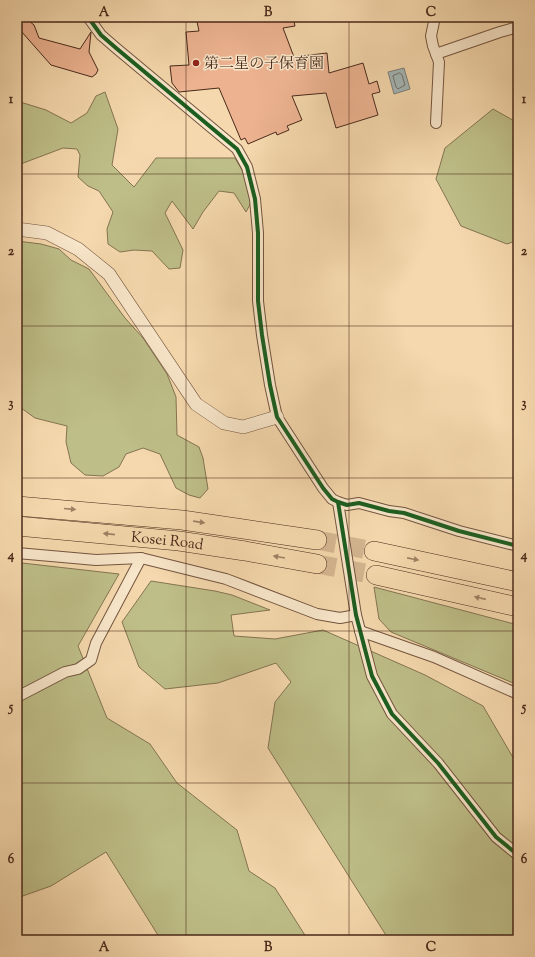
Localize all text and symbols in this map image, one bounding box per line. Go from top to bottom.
text: A [99,4,110,22]
text: B [264,4,273,22]
text: C [426,4,436,22]
place label: 第二星の子保育園 [204,54,324,75]
marker: 第二星の子保育園 [191,58,201,68]
text: 1 [9,91,14,109]
text: 1 [522,91,527,109]
text: 2 [8,243,15,261]
text: 2 [521,243,528,261]
text: 3 [8,395,14,413]
text: 3 [521,395,527,413]
one-way arrow [64,506,76,513]
one-way arrow [193,519,205,525]
street label: Kosei Road [130,528,205,557]
one-way arrow [103,531,115,538]
text: 4 [7,547,15,565]
text: 4 [520,547,528,565]
one-way arrow [273,554,285,560]
one-way arrow [407,556,419,562]
one-way arrow [474,594,486,600]
text: 5 [8,699,14,717]
text: 5 [521,699,527,717]
text: 6 [8,851,15,869]
text: 6 [521,851,528,869]
text: A [99,939,110,957]
text: B [264,939,273,957]
text: C [426,939,436,957]

